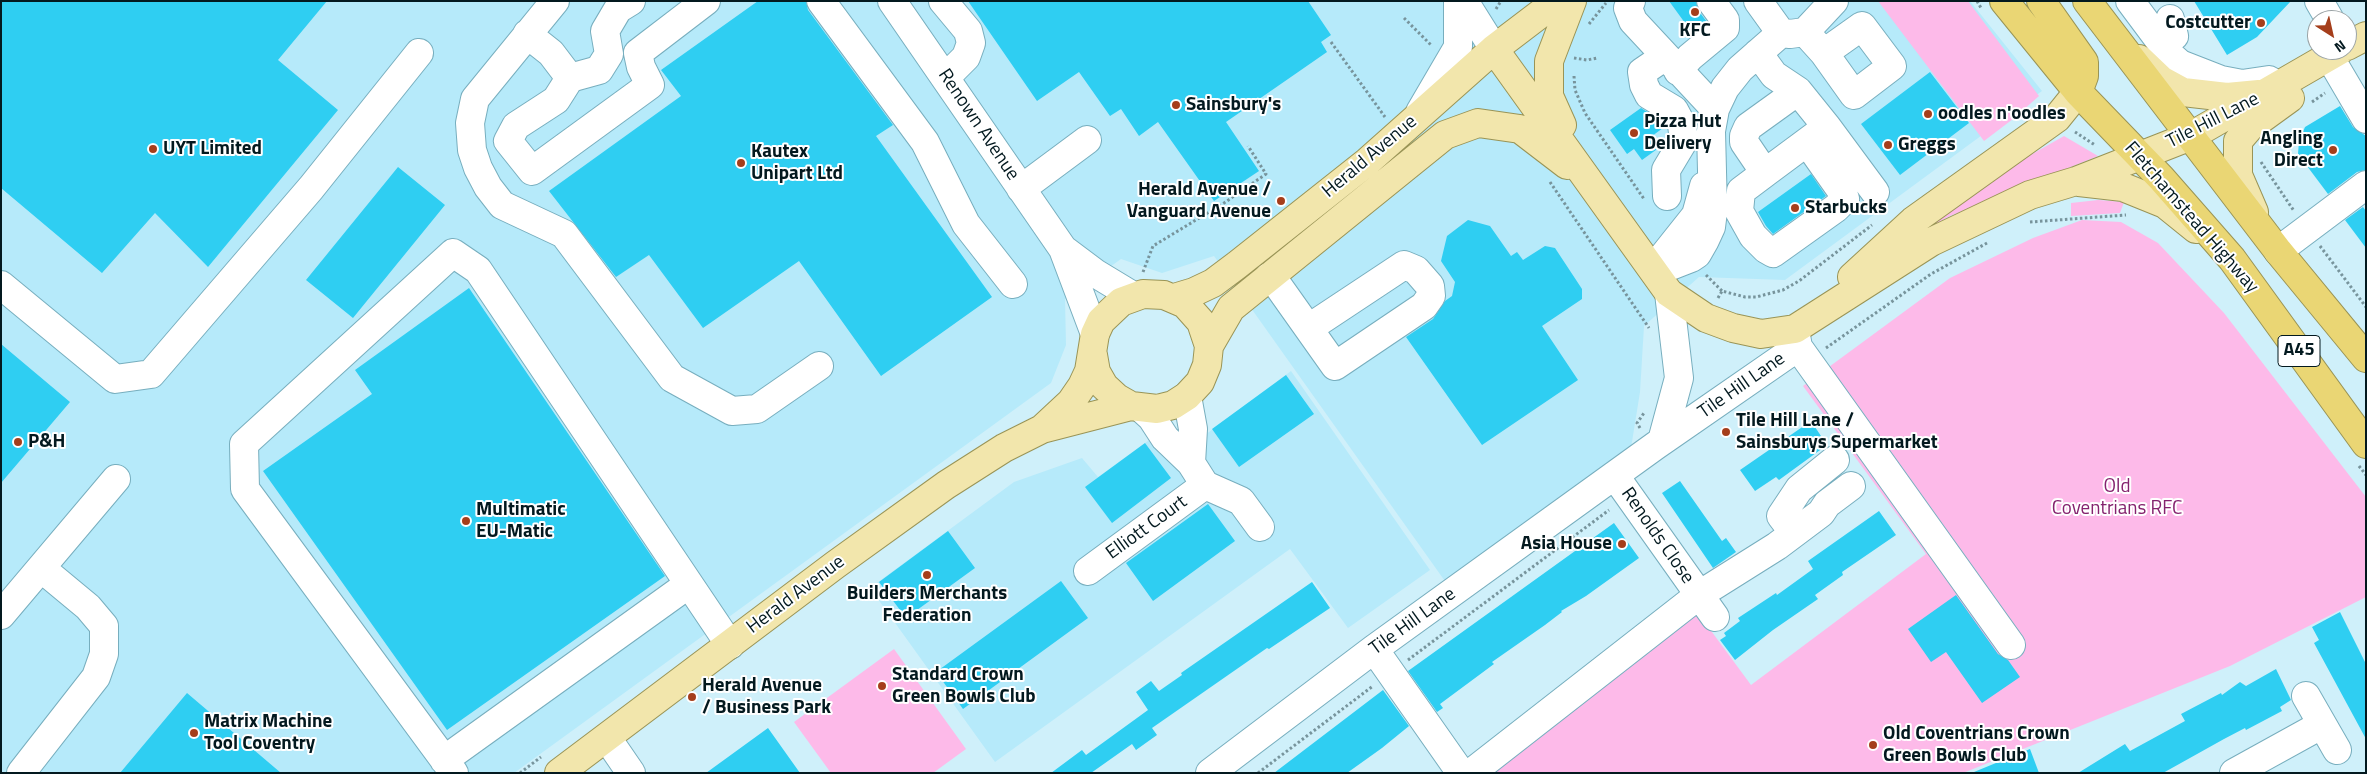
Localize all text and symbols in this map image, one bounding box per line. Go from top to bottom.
marker: KFC [1689,6,1701,18]
north arrow [2307,10,2357,60]
place label: Costcutter [2165,12,2251,34]
marker: Costcutter [2255,17,2267,29]
place label: KFC [1679,20,1711,42]
text: N [2330,35,2350,58]
street label: Renown Avenue [932,65,1024,185]
street label: Tile Hill Lane [2163,88,2263,154]
place label: Sainsbury's [1186,94,1281,116]
marker: Sainsbury's [1170,99,1182,111]
place label: oodles n'oodles [1938,103,2066,125]
marker: oodles n'oodles [1922,108,1934,120]
street label: Herald Avenue [1318,111,1422,203]
place label: Pizza Hut Delivery [1644,111,1722,155]
marker: Pizza Hut Delivery [1628,127,1640,139]
place label: Angling Direct [2260,128,2323,172]
place label: Greggs [1898,134,1956,156]
place label: UYT Limited [163,138,262,160]
street label: Fletchamstead Highway [2119,138,2263,298]
marker: Greggs [1882,139,1894,151]
place label: Kautex Unipart Ltd [751,141,843,185]
marker: UYT Limited [147,143,159,155]
marker: Angling Direct [2327,144,2339,156]
marker: Kautex Unipart Ltd [735,157,747,169]
place label: Herald Avenue / Vanguard Avenue [1127,179,1271,223]
marker: Herald Avenue / Vanguard Avenue [1275,195,1287,207]
place label: Starbucks [1805,197,1887,219]
marker: Starbucks [1789,202,1801,214]
road number: A45 [2278,336,2320,366]
street label: Tile Hill Lane [1694,348,1790,424]
place label: Tile Hill Lane / Sainsburys Supermarket [1736,410,1938,454]
marker: Tile Hill Lane / Sainsburys Supermarket [1720,426,1732,438]
place label: P&H [28,431,65,453]
marker: P&H [12,436,24,448]
park label: Old Coventrians RFC [2052,476,2182,520]
street label: Renolds Close [1616,484,1698,588]
street label: Elliott Court [1102,491,1192,565]
place label: Multimatic EU-Matic [476,499,566,543]
marker: Multimatic EU-Matic [460,515,472,527]
place label: Asia House [1521,533,1612,555]
marker: Asia House [1616,538,1628,550]
street label: Herald Avenue [743,551,849,639]
marker: Builders Merchants Federation [921,569,933,581]
place label: Builders Merchants Federation [847,583,1007,627]
street label: Tile Hill Lane [1366,583,1460,661]
place label: Standard Crown Green Bowls Club [892,664,1036,708]
place label: Herald Avenue / Business Park [702,675,831,719]
marker: Standard Crown Green Bowls Club [876,680,888,692]
marker: Herald Avenue / Business Park [686,691,698,703]
place label: Matrix Machine Tool Coventry [204,711,332,755]
place label: Old Coventrians Crown Green Bowls Club [1883,723,2070,767]
marker: Matrix Machine Tool Coventry [188,727,200,739]
marker: Old Coventrians Crown Green Bowls Club [1867,739,1879,751]

